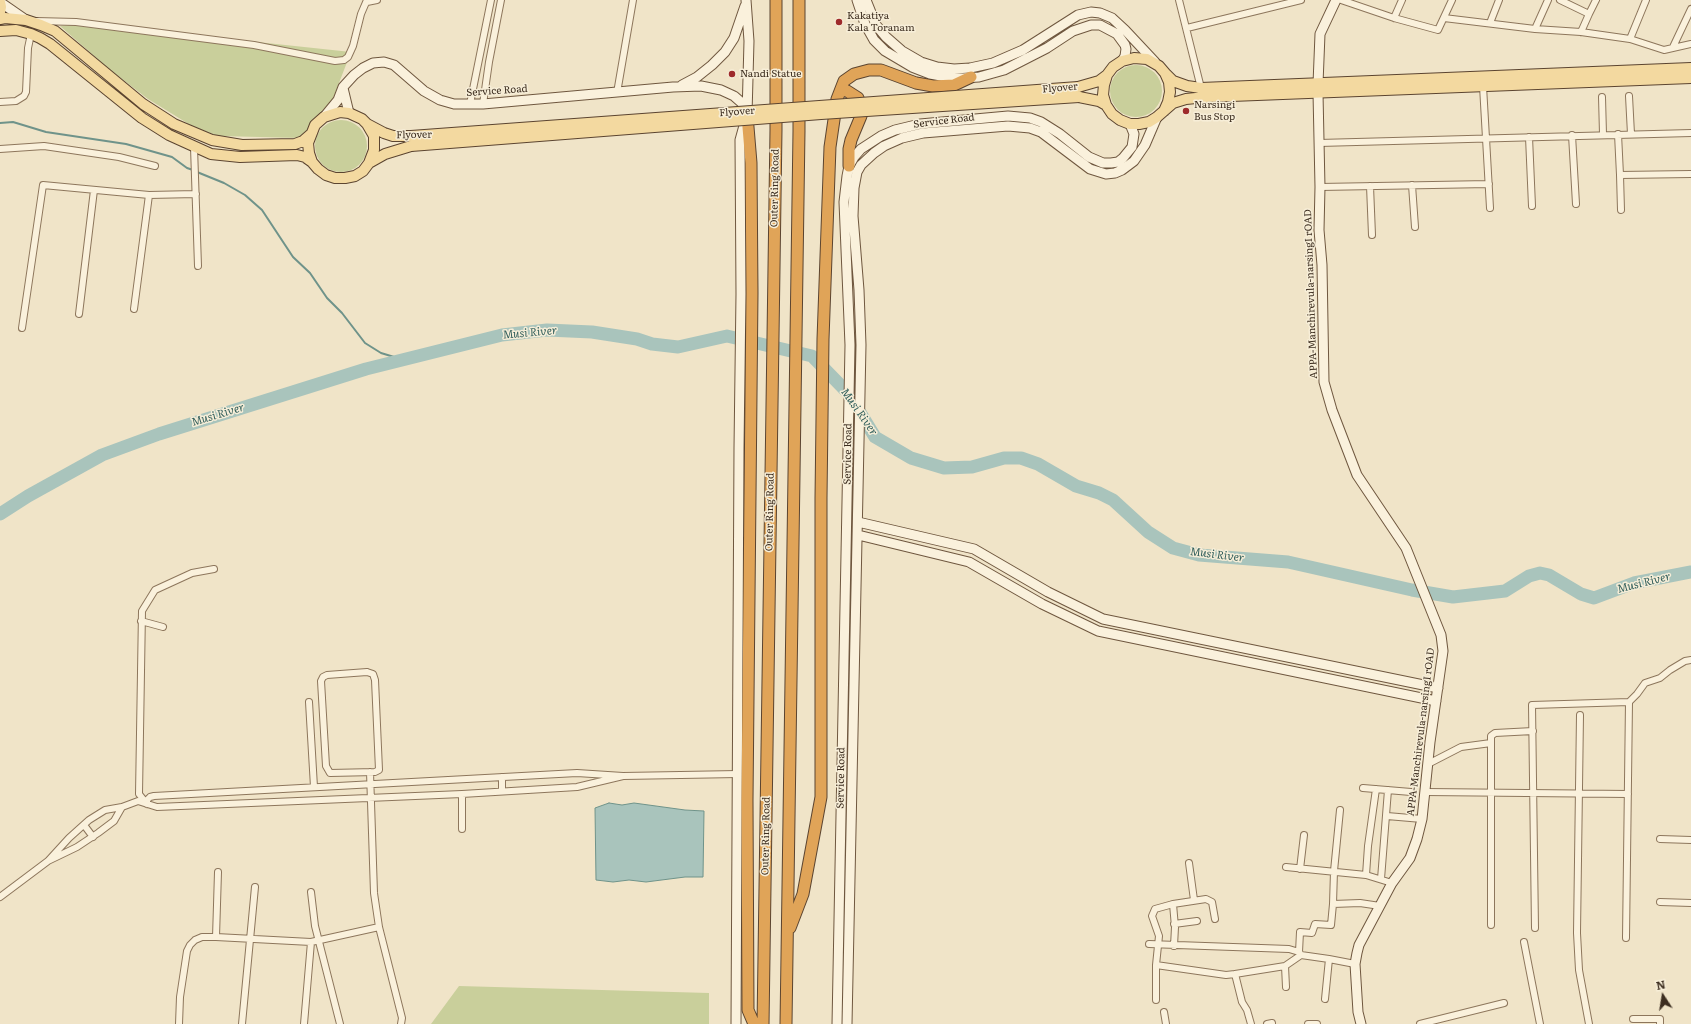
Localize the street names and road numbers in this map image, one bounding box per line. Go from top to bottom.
street label: Flyover [1042,80,1078,96]
street label: Service Road [466,83,528,99]
street label: Flyover [719,105,755,119]
street label: Service Road [913,111,975,131]
street label: Flyover [396,129,432,141]
street label: Outer Ring Road [768,149,782,227]
street label: APPA-Manchirevula-narsingI rOAD [1302,209,1320,379]
street label: Service Road [841,423,855,485]
street label: Outer Ring Road [763,473,777,551]
street label: APPA-Manchirevula-narsingI rOAD [1405,647,1437,817]
street label: Service Road [834,747,848,809]
street label: Outer Ring Road [759,797,773,875]

